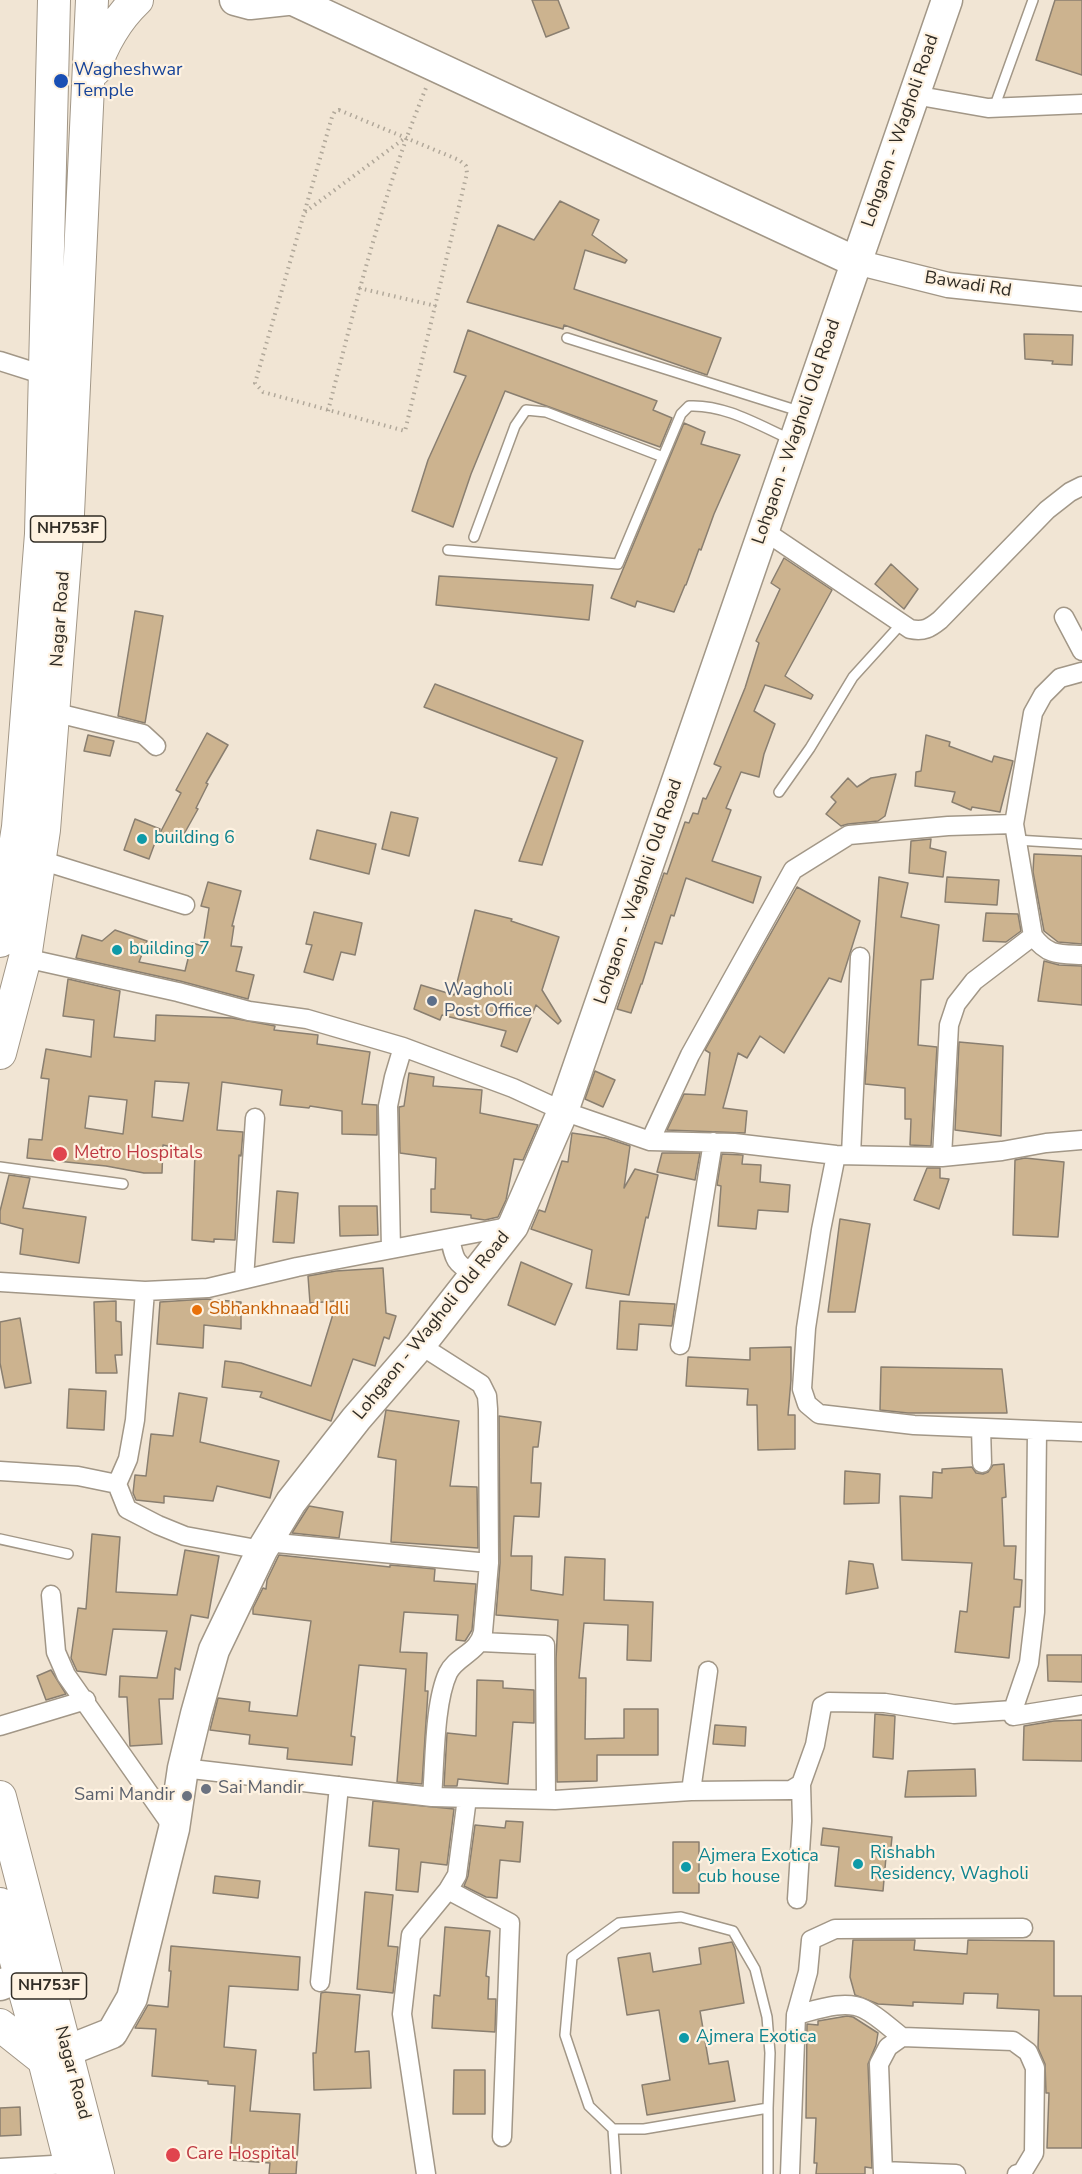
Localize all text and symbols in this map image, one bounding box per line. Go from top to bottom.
street label: Lohgaon - Wagholi Road [858,32,944,230]
place label: Wagheshwar Temple [74,60,182,103]
marker: Wagheshwar Temple [52,72,70,90]
street label: Bawadi Rd [923,267,1013,303]
street label: Lohgaon - Wagholi Old Road [748,317,846,547]
road number: NH753F [31,516,106,542]
street label: Nagar Road [47,570,75,668]
street label: Lohgaon - Wagholi Old Road [590,777,688,1007]
place label: building 6 [154,828,235,850]
marker: building 6 [135,832,149,846]
place label: building 7 [129,939,210,961]
marker: building 7 [110,943,124,957]
place label: Wagholi Post Office [444,980,532,1022]
marker: Wagholi Post Office [425,994,439,1008]
place label: Metro Hospitals [74,1143,203,1165]
marker: Metro Hospitals [51,1145,69,1163]
street label: Lohgaon - Wagholi Old Road [349,1227,515,1425]
place label: Sbhankhnaad Idli [209,1299,349,1321]
marker: Sbhankhnaad Idli [190,1303,204,1317]
place label: Sai Mandir [218,1778,304,1800]
marker: Sai Mandir [199,1782,213,1796]
place label: Sami Mandir [74,1785,175,1807]
marker: Sami Mandir [180,1789,194,1803]
place label: Rishabh Residency, Wagholi [870,1843,1029,1886]
place label: Ajmera Exotica cub house [698,1846,819,1888]
marker: Rishabh Residency, Wagholi [851,1857,865,1871]
marker: Ajmera Exotica cub house [679,1860,693,1874]
road number: NH753F [11,1973,86,1999]
street label: Nagar Road [49,2024,95,2122]
place label: Ajmera Exotica [696,2027,817,2049]
marker: Ajmera Exotica [677,2031,691,2045]
place label: Care Hospital [186,2144,296,2166]
marker: Care Hospital [164,2146,182,2164]

